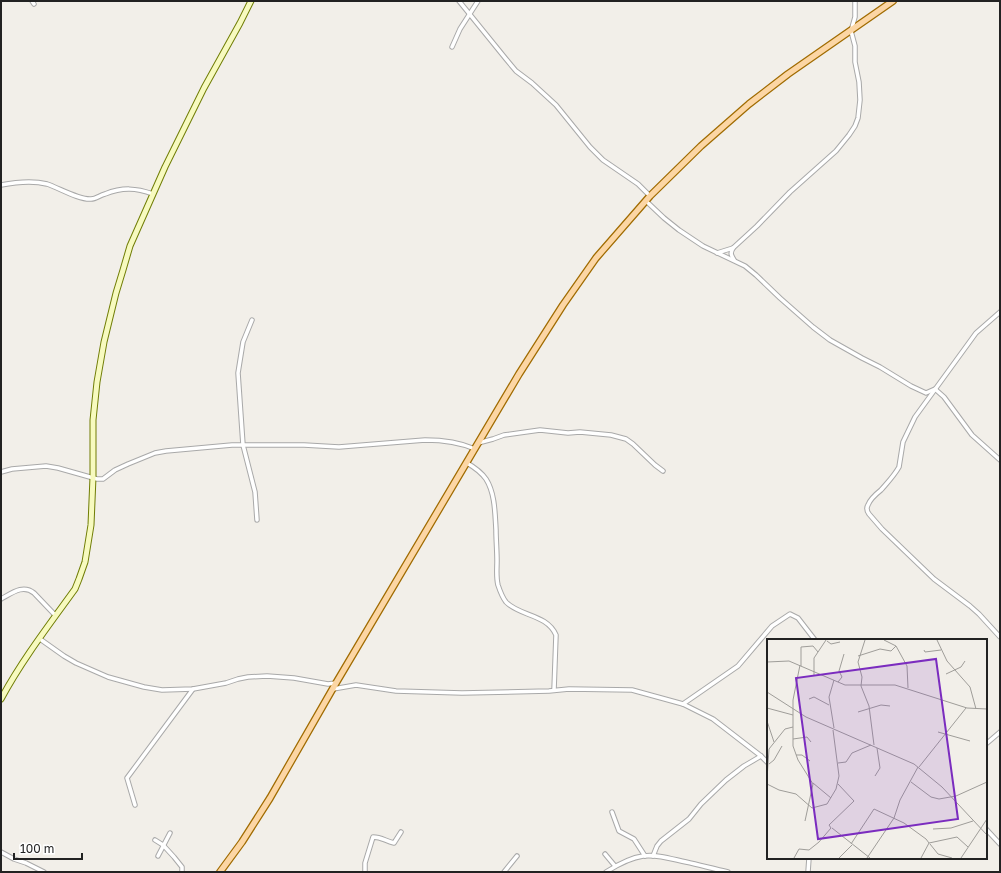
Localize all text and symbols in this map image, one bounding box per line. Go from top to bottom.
inset map [767,639,987,859]
scale bar [14,835,82,861]
text: 100 m [20,841,54,856]

